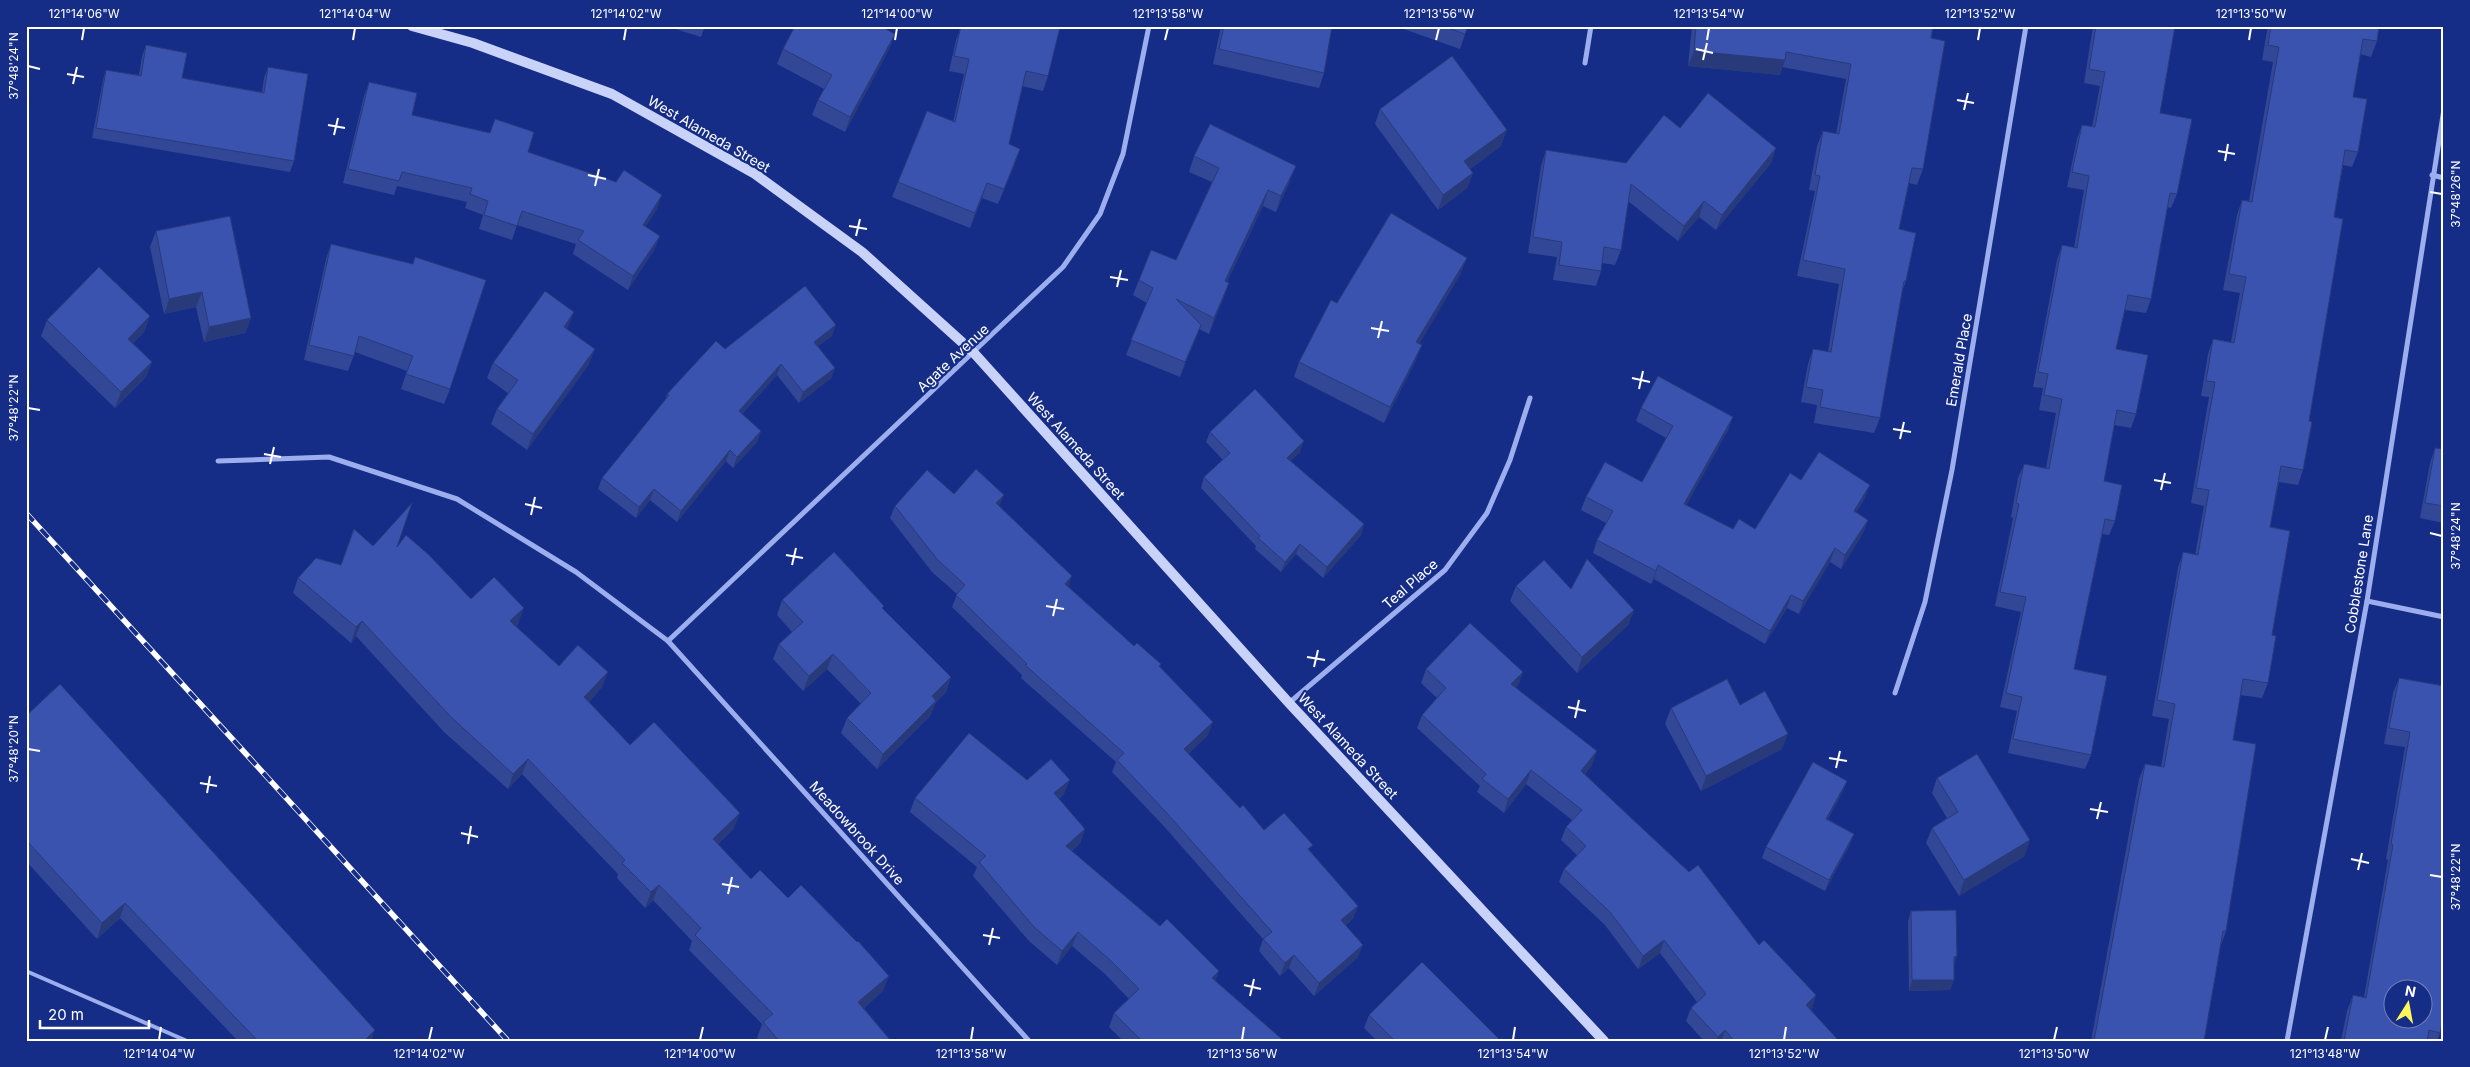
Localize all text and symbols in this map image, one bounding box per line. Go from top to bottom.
text: 121°14'06"W [48,6,120,21]
text: 121°14'04"W [319,6,391,21]
text: 121°14'02"W [590,6,662,21]
text: 121°14'00"W [861,6,933,21]
text: 121°13'58"W [1133,6,1203,21]
text: 121°13'56"W [1404,6,1474,21]
text: 121°13'54"W [1674,6,1745,21]
text: 121°13'52"W [1945,6,2015,21]
text: 121°13'50"W [2216,6,2287,21]
text: 37°48'24"N [6,32,21,100]
street label: West Alameda Street [645,92,774,176]
text: 37°48'26"N [2448,160,2463,228]
street label: Emerald Place [1942,312,1975,408]
street label: Agate Avenue [913,320,992,395]
text: 37°48'22"N [6,374,21,442]
street label: West Alameda Street [1024,389,1129,503]
text: 37°48'24"N [2448,502,2463,570]
street label: Cobblestone Lane [2341,513,2376,635]
street label: Teal Place [1379,555,1441,612]
street label: West Alameda Street [1295,689,1402,802]
text: 37°48'20"N [6,715,21,783]
street label: Meadowbrook Drive [806,777,908,888]
text: 37°48'22"N [2448,843,2463,911]
north arrow [2382,980,2432,1030]
text: N [2404,981,2417,1000]
scale bar [40,997,149,1029]
text: 20 m [48,1005,84,1024]
text: 121°14'04"W [123,1046,195,1061]
text: 121°14'02"W [393,1046,465,1061]
text: 121°14'00"W [664,1046,736,1061]
text: 121°13'58"W [936,1046,1006,1061]
text: 121°13'56"W [1207,1046,1277,1061]
text: 121°13'54"W [1478,1046,1549,1061]
text: 121°13'52"W [1749,1046,1819,1061]
text: 121°13'50"W [2019,1046,2090,1061]
text: 121°13'48"W [2290,1046,2360,1061]

